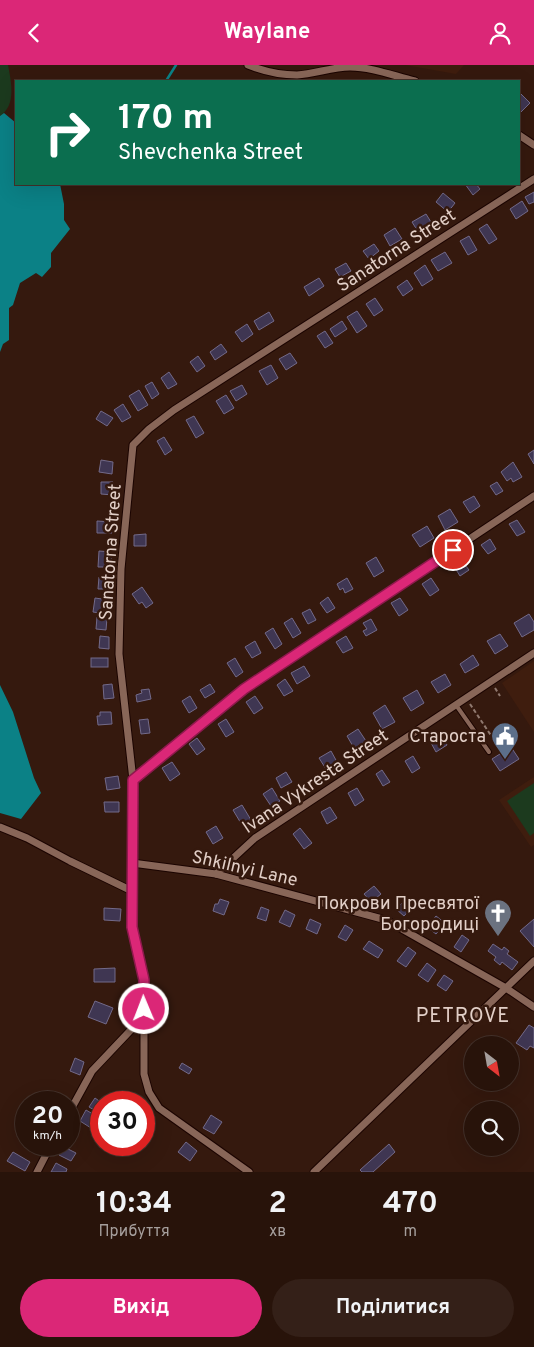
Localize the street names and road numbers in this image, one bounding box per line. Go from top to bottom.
street label: Sanatorna Street [333,204,460,298]
street label: Sanatorna Street [95,483,128,621]
street label: Ivana Vykresta Street [238,725,393,840]
street label: Shkilnyi Lane [189,846,300,893]

